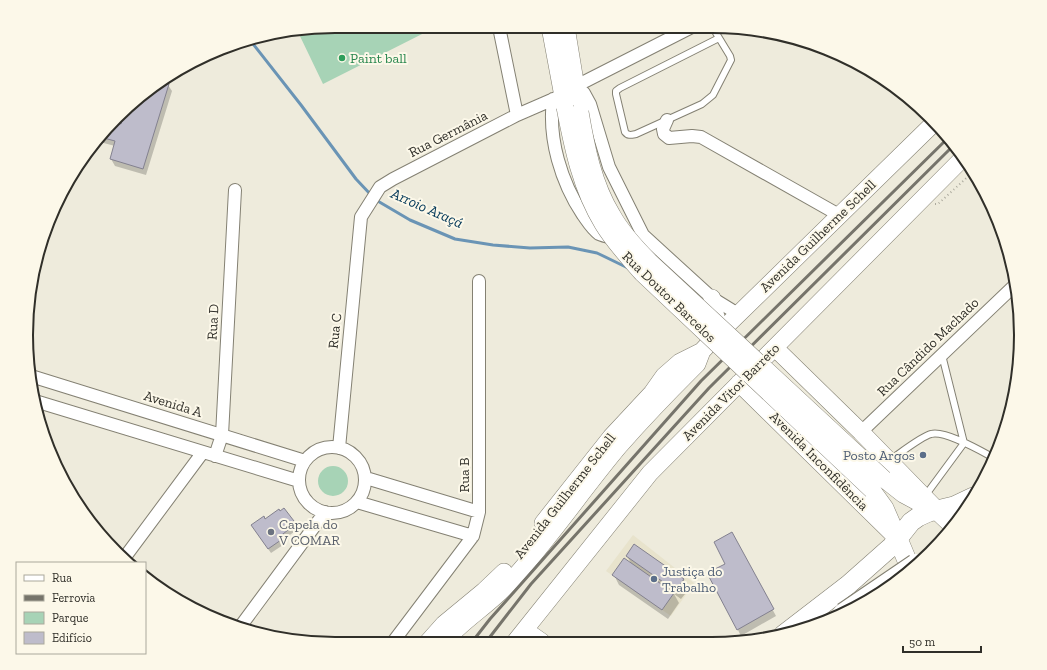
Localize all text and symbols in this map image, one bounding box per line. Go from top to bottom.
place label: Paint ball [350,50,407,67]
marker: Paint ball [337,53,347,63]
street label: Rua Germânia [406,107,490,161]
street label: Avenida Guilherme Schell [756,176,880,296]
water label: Arroio Araçá [387,184,466,232]
street label: Rua Doutor Barcelos [619,248,719,346]
street label: Rua Cândido Machado [874,294,982,400]
street label: Rua D [204,303,222,341]
street label: Rua C [325,312,345,350]
street label: Avenida Vitor Barreto [679,340,783,444]
street label: Avenida A [142,387,205,421]
street label: Avenida Inconfidência [766,408,872,514]
street label: Avenida Guilherme Schell [511,430,619,562]
place label: Posto Argos [843,447,915,464]
marker: Posto Argos [918,450,928,460]
street label: Rua B [456,458,473,492]
place label: Capela do V COMAR [278,516,340,549]
marker: Capela do V COMAR [266,527,276,537]
legend [16,562,146,654]
place label: Justiça do Trabalho [662,563,722,596]
text: Rua [52,571,72,585]
marker: Justiça do Trabalho [649,574,659,584]
text: Ferrovia [52,591,96,605]
text: Parque [52,611,89,625]
scale bar [903,628,981,654]
text: Edifício [52,631,92,645]
text: 50 m [909,635,936,649]

